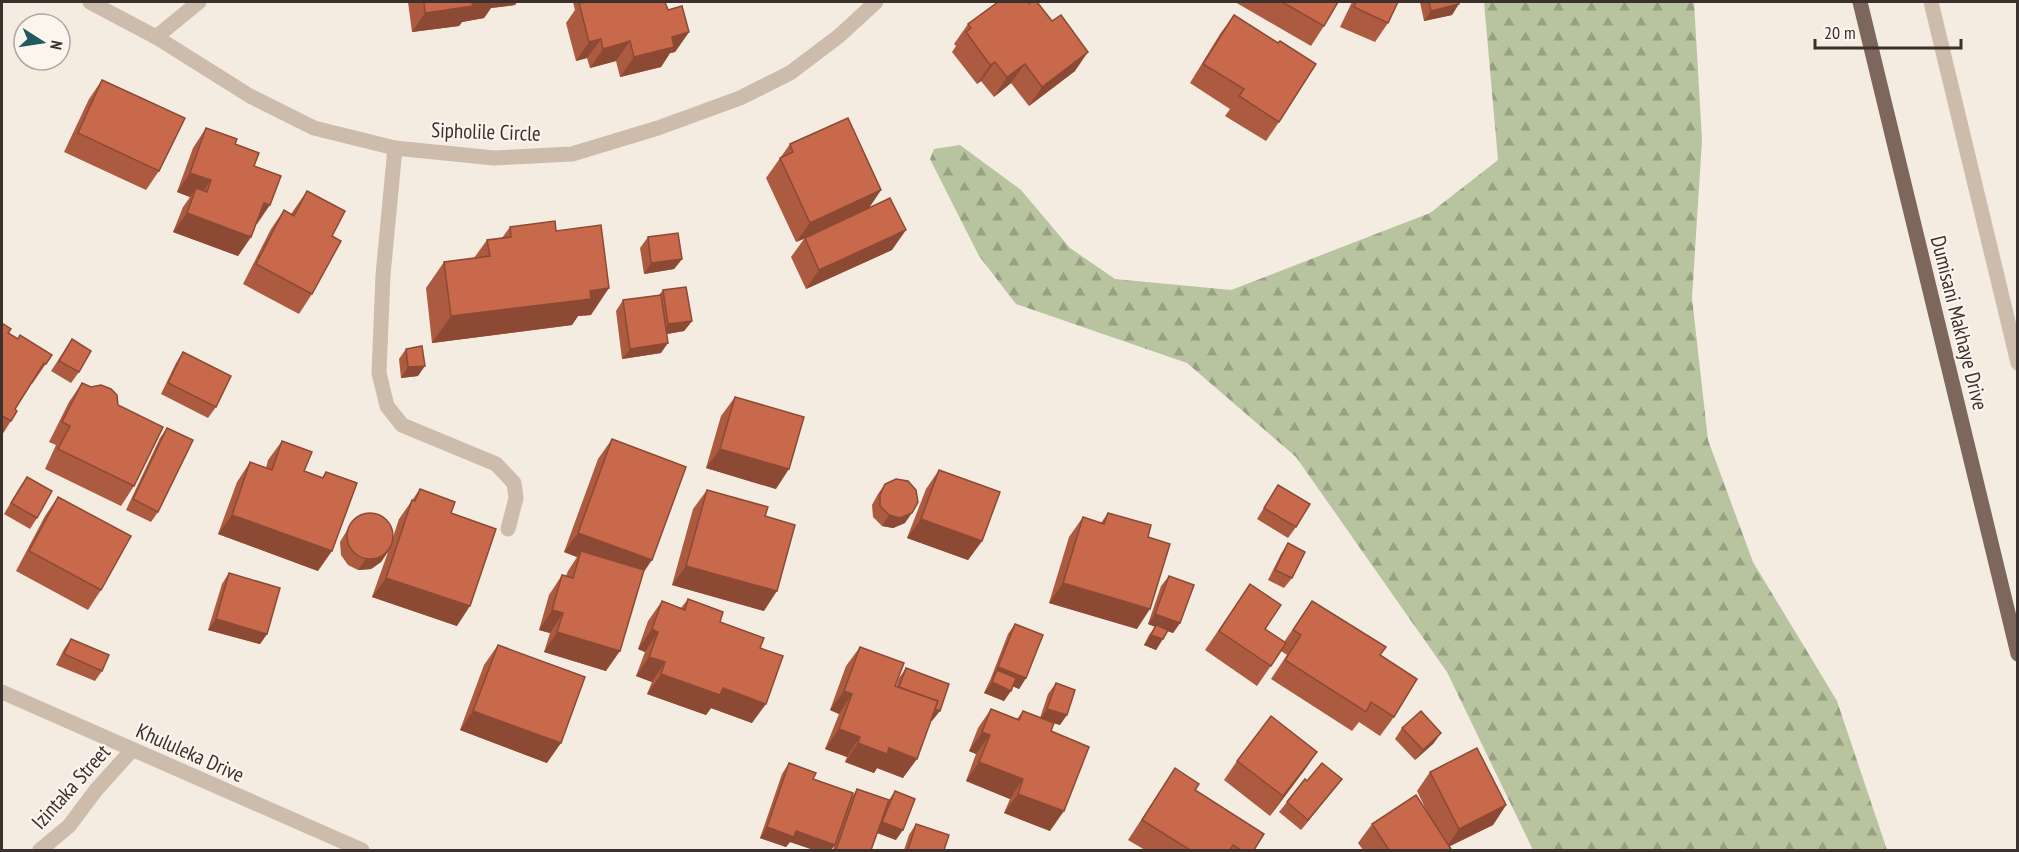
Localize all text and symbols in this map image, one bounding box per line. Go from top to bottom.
north arrow [12,12,72,72]
scale bar [1815,12,1960,50]
text: 20 m [1824,21,1856,44]
text: N [46,39,67,51]
street label: Sipholile Circle [431,116,541,147]
street label: Dumisani Makhaye Drive [1925,233,1994,413]
street label: Khululeka Drive [132,717,248,788]
street label: Izintaka Street [26,738,116,835]

